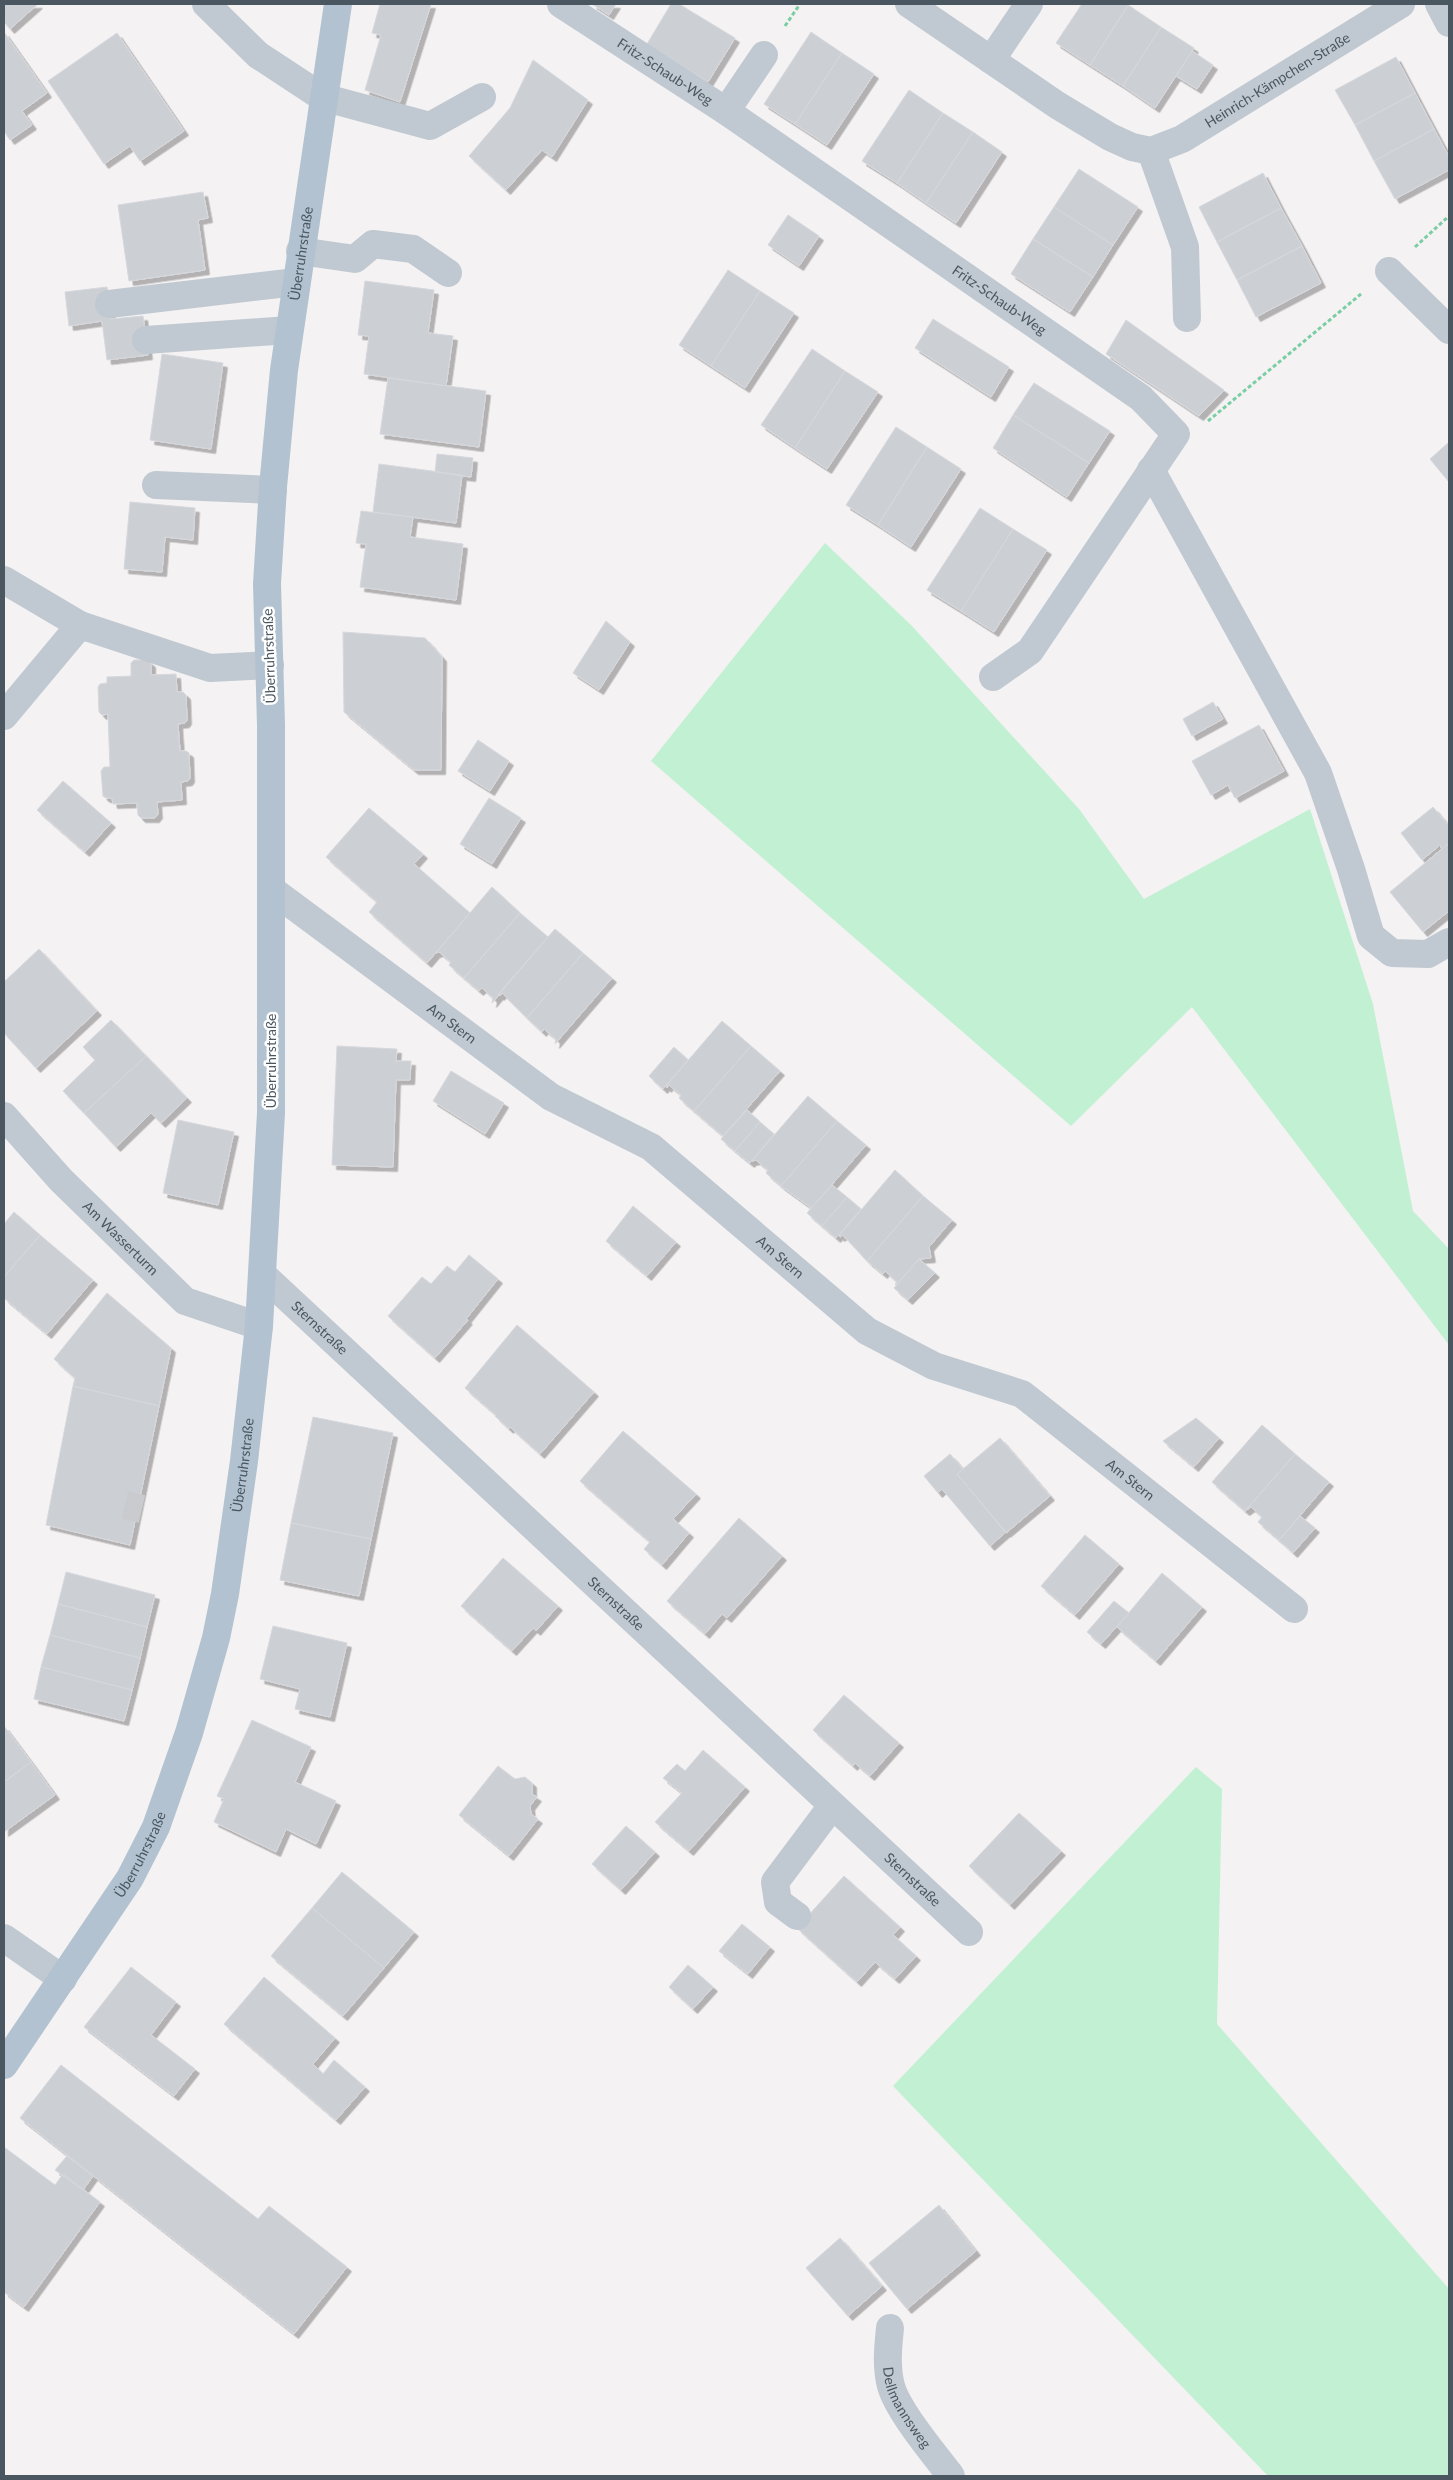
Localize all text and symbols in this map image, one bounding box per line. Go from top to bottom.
street label: Heinrich-Kämpchen-Straße [1201,29,1353,131]
street label: Fritz-Schaub-Weg [614,34,716,108]
street label: Überruhrstraße [285,205,316,302]
street label: Fritz-Schaub-Weg [949,261,1050,338]
street label: Überruhrstraße [258,608,279,704]
street label: Am Stern [424,999,480,1047]
street label: Überruhrstraße [262,1014,279,1108]
street label: Am Wasserturm [80,1197,162,1279]
street label: Am Stern [753,1232,808,1282]
street label: Sternstraße [288,1297,352,1358]
street label: Überruhrstraße [228,1417,257,1513]
street label: Am Stern [1103,1455,1158,1504]
street label: Sternstraße [585,1573,648,1634]
street label: Überruhrstraße [110,1809,169,1901]
street label: Sternstraße [881,1849,945,1910]
street label: Dellmannsweg [880,2366,935,2451]

